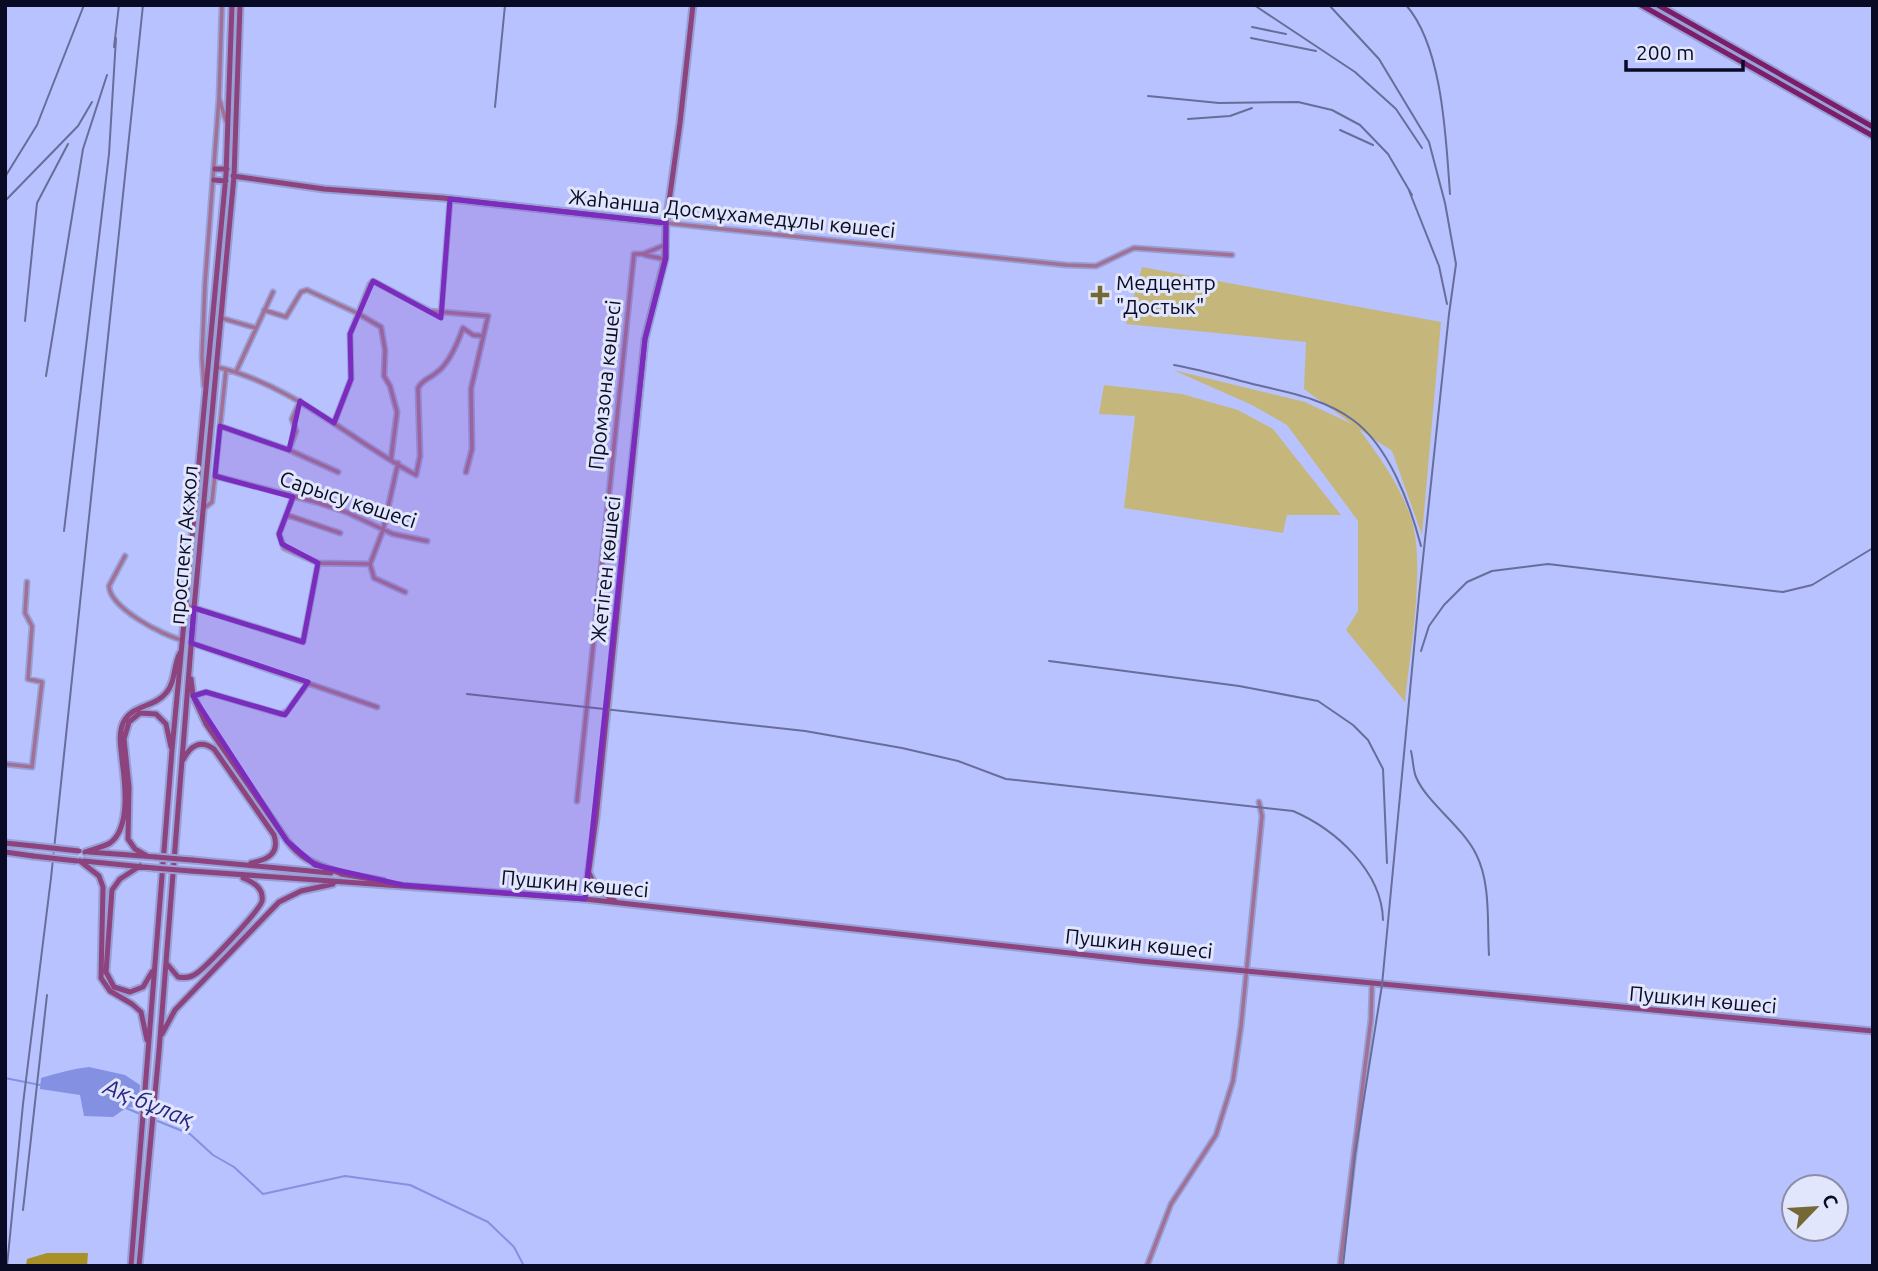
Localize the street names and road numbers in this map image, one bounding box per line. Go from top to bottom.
street label: Жаһанша Досмұхамедұлы көшесі [568,184,897,242]
street label: Промзона көшесі [583,299,625,471]
street label: проспект Акжол [164,464,202,625]
street label: Сарысу көшесі [277,466,420,533]
street label: Жетіген көшесі [585,494,625,643]
street label: Пушкин көшесі [500,865,650,901]
street label: Пушкин көшесі [1064,923,1214,963]
street label: Пушкин көшесі [1628,981,1778,1017]

